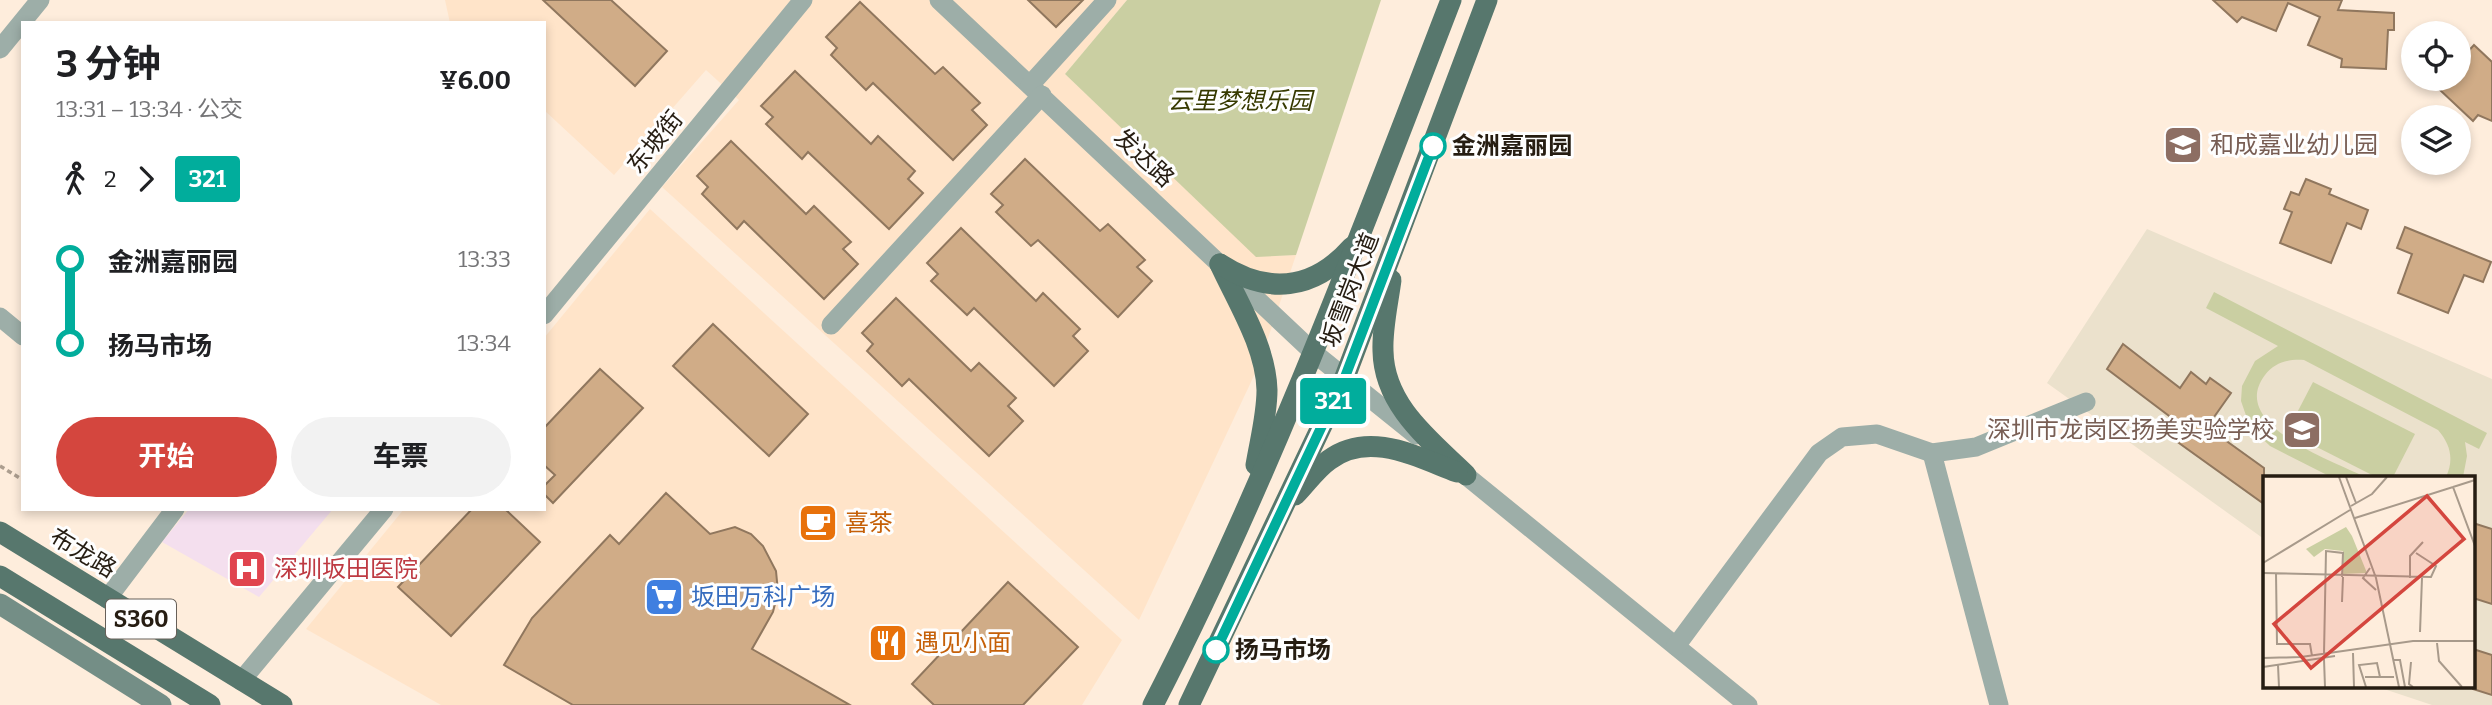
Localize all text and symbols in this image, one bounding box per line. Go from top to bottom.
map controls [2401,21,2471,175]
button: locate [2401,21,2471,91]
text: 3 分钟 [56,41,161,87]
text: ¥6.00 [440,65,511,96]
park label: 云里梦想乐园 [1168,87,1315,115]
text: 13:31 – 13:34 · 公交 [56,95,243,123]
street label: 东坡街 [621,105,689,179]
button: layers [2401,105,2471,175]
street label: 发达路 [1108,123,1180,193]
school or university icon: 和成嘉业幼儿园 [2162,124,2204,166]
place label: 和成嘉业幼儿园 [2210,131,2378,159]
place label: 金洲嘉丽园 [1452,132,1572,160]
marker: 金洲嘉丽园 [1420,133,1446,159]
icon: walk [56,160,94,198]
icon: forward [127,160,165,198]
text: 2 [104,165,117,193]
text: 321 [189,165,226,193]
street label: 坂雪岗大道 [1315,229,1385,351]
text: 13:33 [458,245,511,273]
text: 金洲嘉丽园 [108,247,238,278]
text: 13:34 [457,329,511,357]
text: 扬马市场 [108,331,212,362]
line badge: 321 [1293,378,1373,424]
text: 321 [1314,387,1352,415]
school or university icon: 深圳市龙岗区扬美实验学校 [2281,409,2323,451]
place label: 深圳市龙岗区扬美实验学校 [1987,416,2275,444]
button: 开始 [56,417,277,497]
button: 车票 [291,417,511,497]
inset map [2263,476,2474,688]
cafe icon: 喜茶 [797,502,839,544]
place label: 喜茶 [845,509,893,537]
street label: 布龙路 [45,522,121,584]
hospital icon: 深圳坂田医院 [226,548,268,590]
place label: 深圳坂田医院 [274,555,418,583]
supermarket icon: 坂田万科广场 [643,576,685,618]
place label: 坂田万科广场 [691,583,835,611]
road number: S360 [106,600,176,638]
restaurant icon: 遇见小面 [867,622,909,664]
place label: 遇见小面 [915,629,1011,657]
place label: 扬马市场 [1235,636,1331,664]
marker: 扬马市场 [1203,637,1229,663]

